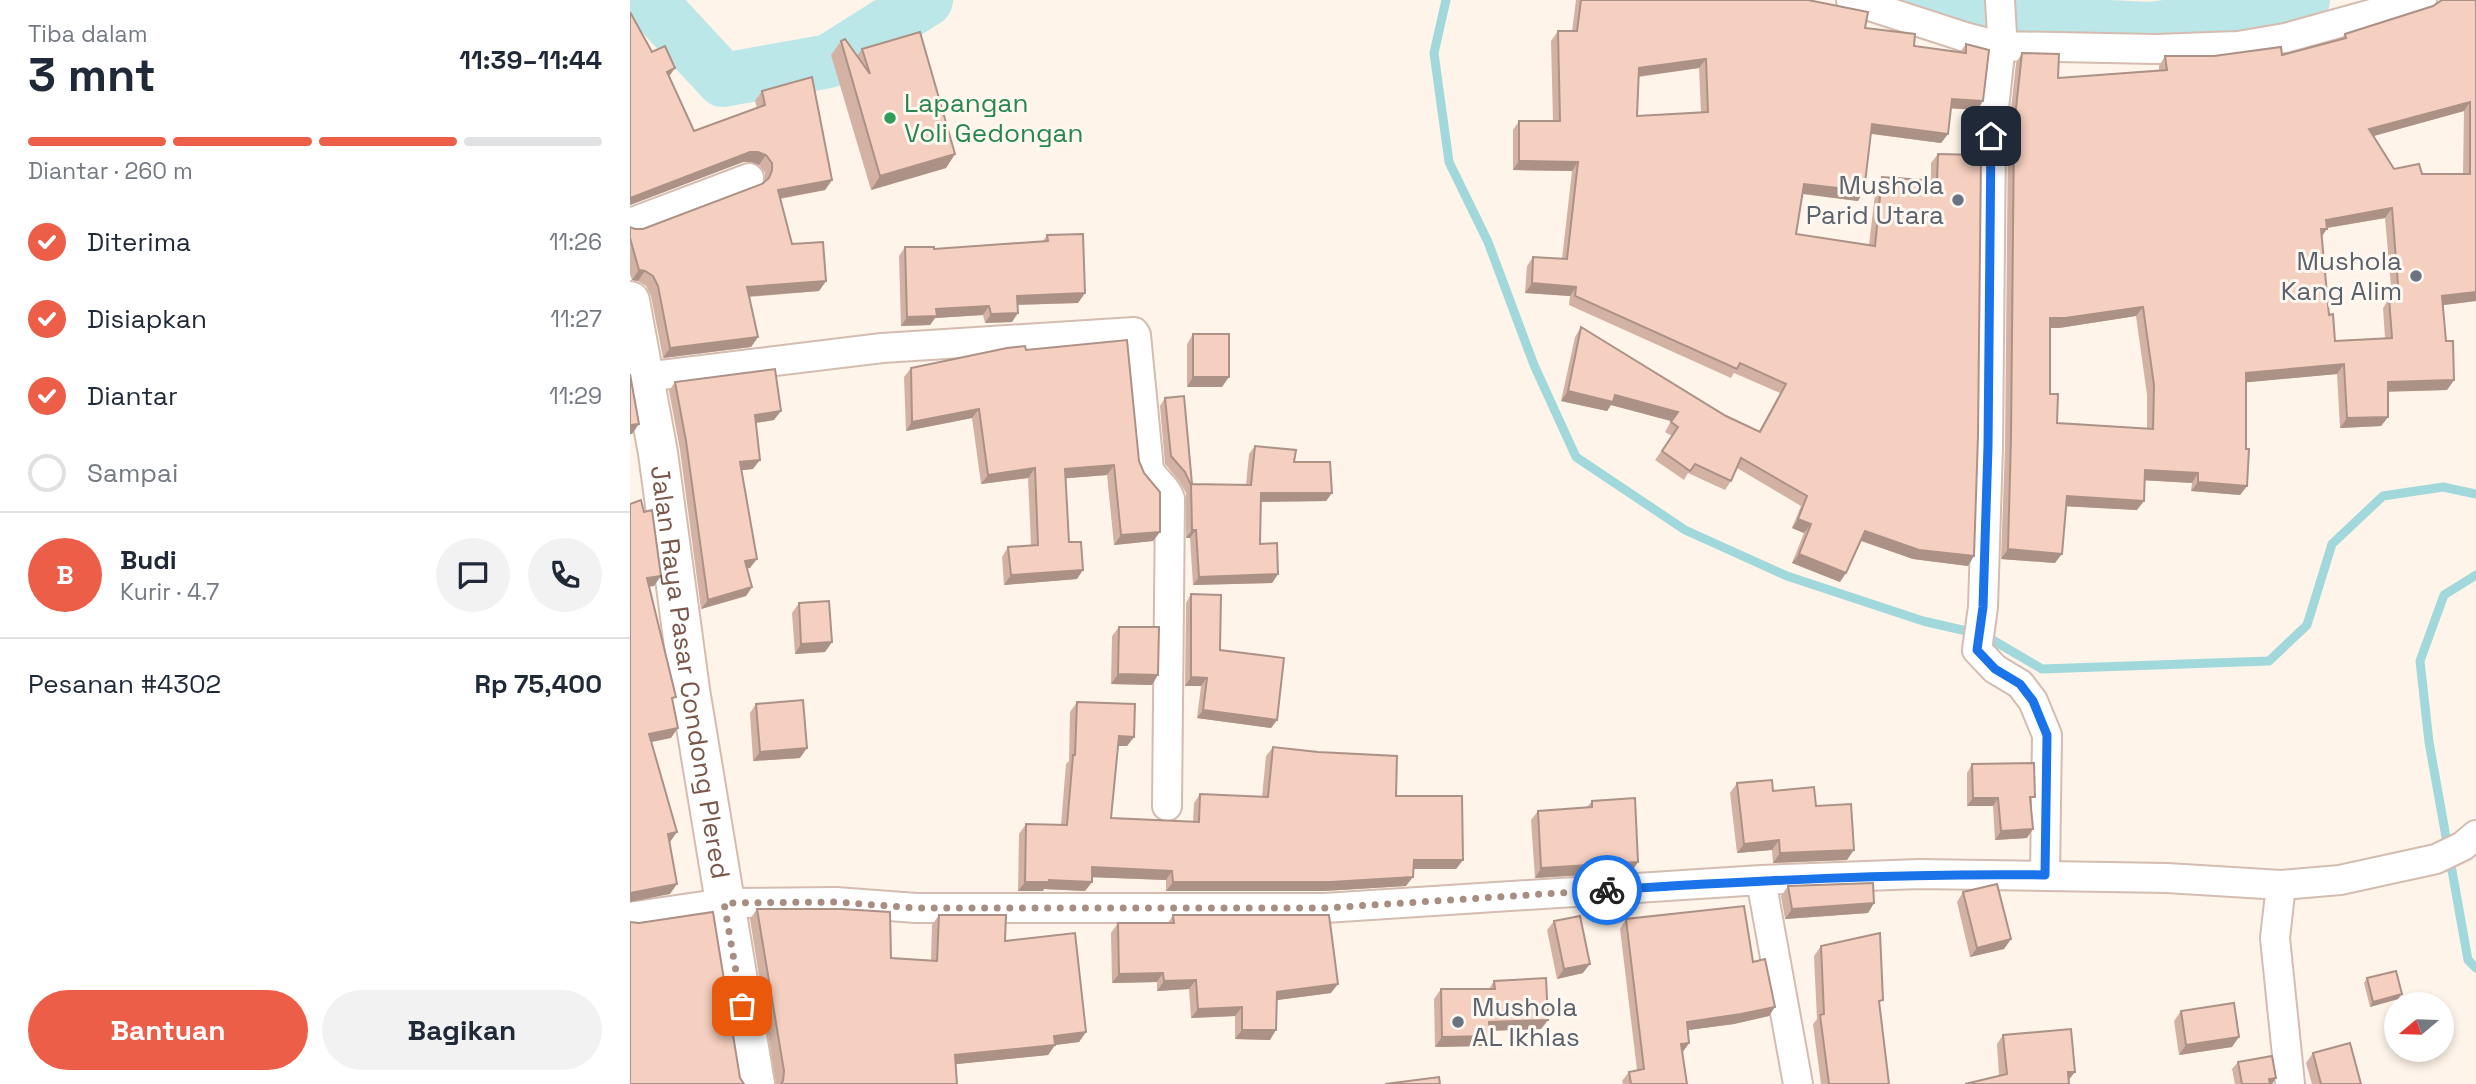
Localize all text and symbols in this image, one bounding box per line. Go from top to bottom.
text: Tiba dalam [28,19,148,49]
text: 11:39–11:44 [459,43,602,77]
text: 3 mnt [28,46,156,104]
place label: Lapangan Voli Gedongan [904,86,1084,150]
pin [1961,106,2021,166]
marker: Lapangan Voli Gedongan [882,110,898,126]
icon: home [1972,117,2010,155]
text: Diantar · 260 m [28,156,193,186]
place label: Mushola Parid Utara [1806,168,1944,232]
marker: Mushola Parid Utara [1950,192,1966,208]
icon: check [28,223,66,261]
text: Diterima [87,225,191,259]
text: 11:26 [549,227,602,257]
place label: Mushola Kang Alim [2281,244,2402,308]
marker: Mushola Kang Alim [2408,268,2424,284]
icon: check [28,300,66,338]
text: Disiapkan [87,302,207,336]
text: 11:27 [550,304,602,334]
icon: check [28,377,66,415]
text: Diantar [87,379,178,413]
text: 11:29 [549,381,602,411]
text: Sampai [87,456,178,490]
street label: Jalan Raya Pasar Condong Plered [643,463,738,881]
button: chat [436,538,510,612]
button: phone [528,538,602,612]
text: Budi [120,543,177,577]
text: B [56,558,74,592]
text: Kurir · 4.7 [120,577,219,607]
text: Pesanan #4302 [28,667,221,701]
text: Rp 75,400 [474,667,602,701]
courier [1572,855,1642,925]
icon: bike [1588,871,1626,909]
pin [712,976,772,1036]
icon: bag [723,987,761,1025]
button: Bantuan [28,990,308,1070]
button: Bagikan [322,990,602,1070]
place label: Mushola AL Ikhlas [1472,990,1580,1054]
north arrow [2384,992,2454,1062]
map controls [2384,992,2454,1062]
marker: Mushola AL Ikhlas [1450,1014,1466,1030]

